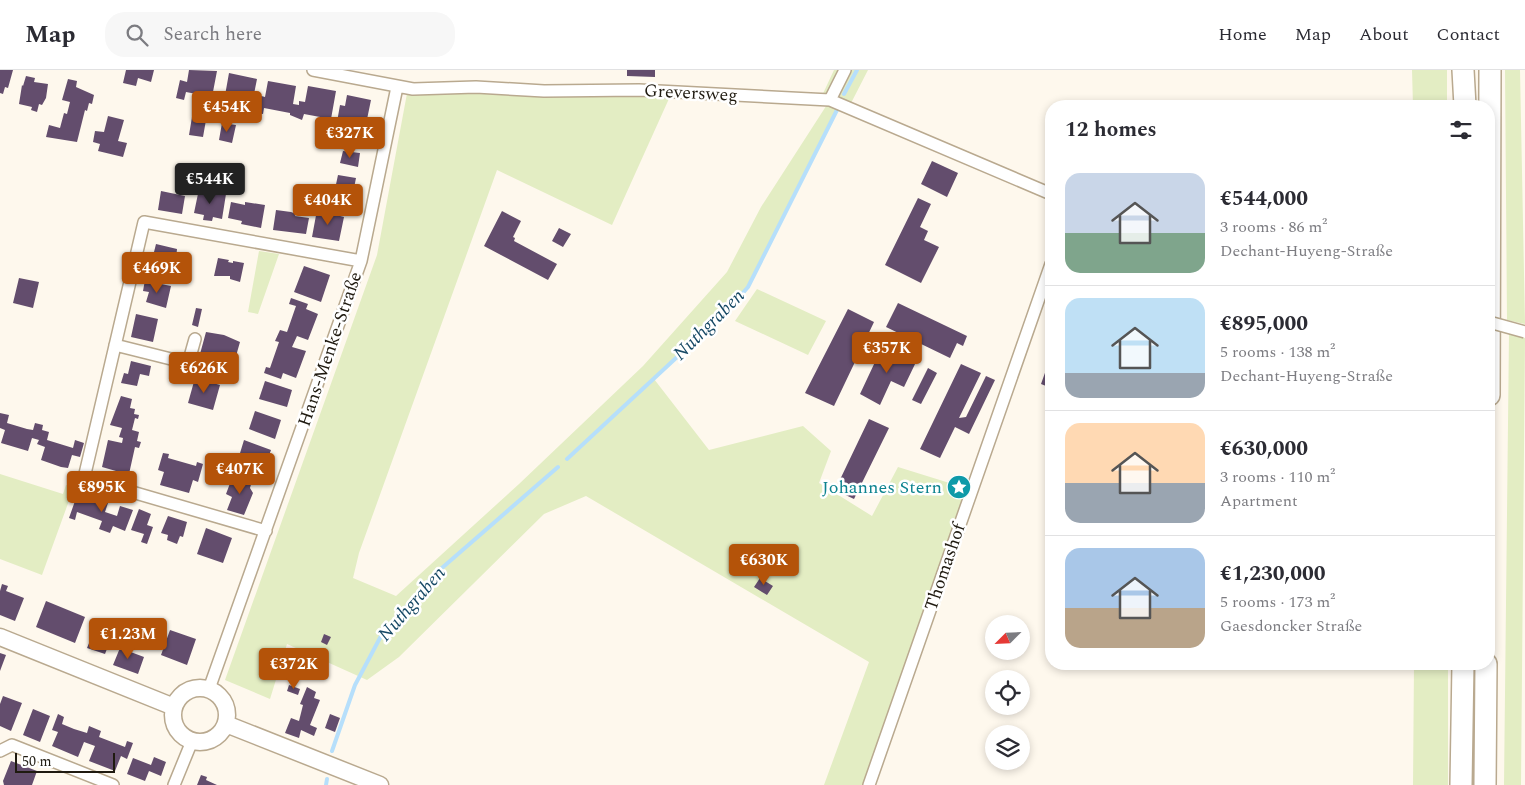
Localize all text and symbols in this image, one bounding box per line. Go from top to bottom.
search box [105,12,455,57]
text: Map [25,17,75,53]
text: Search here [163,20,262,49]
icon: search [123,21,151,49]
text: Home [1218,21,1267,48]
text: Map [1295,21,1331,48]
text: About [1359,21,1409,48]
text: Contact [1437,21,1500,48]
street label: Greversweg [643,77,739,109]
pin: €454K [192,90,262,133]
text: €454K [203,95,251,119]
text: 12 homes [1065,114,1157,146]
pin: €327K [315,116,385,159]
icon: filters [1447,116,1475,144]
text: €327K [326,121,374,145]
pin: €544K [175,162,245,205]
text: €544K [186,167,234,191]
text: €544,000 [1220,183,1308,215]
pin: €404K [293,184,363,226]
text: €404K [304,188,352,212]
icon: home [1105,193,1165,253]
text: 3 rooms · 86 m² [1220,215,1327,239]
text: Dechant-Huyeng-Straße [1220,239,1393,263]
pin: €469K [122,252,192,294]
text: €469K [133,256,181,280]
street label: Hans-Menke-Straße [291,268,369,430]
water label: Nuthgraben [666,282,752,368]
text: €895,000 [1220,308,1308,340]
icon: home [1105,318,1165,378]
pin: €357K [852,332,922,374]
text: €357K [863,336,911,360]
text: 5 rooms · 138 m² [1220,340,1335,364]
pin: €626K [169,352,239,394]
text: €626K [180,356,228,380]
text: Dechant-Huyeng-Straße [1220,364,1393,388]
text: €630,000 [1220,433,1308,465]
icon: home [1105,443,1165,503]
pin: €407K [205,452,275,495]
text: €407K [216,457,264,481]
text: 3 rooms · 110 m² [1220,465,1335,489]
pin: €895K [67,470,137,513]
place label: Johannes Stern [822,474,942,501]
place icon: Johannes Stern [946,474,972,500]
text: €895K [78,475,126,499]
text: Apartment [1220,489,1298,513]
street label: Thomashof [917,518,973,614]
pin: €630K [729,544,799,586]
text: €630K [740,548,788,572]
text: €1,230,000 [1220,558,1326,590]
water label: Nuthgraben [371,560,453,648]
icon: home [1105,568,1165,628]
text: 5 rooms · 173 m² [1220,590,1335,614]
text: Gaesdoncker Straße [1220,614,1362,638]
north arrow [985,615,1030,660]
map controls [985,615,1030,770]
pin: €1.23M [87,618,169,660]
text: €1.23M [100,622,156,646]
pin: €372K [259,648,329,690]
text: €372K [270,652,318,676]
button: locate [985,670,1030,715]
button: layers [985,725,1030,770]
scale bar [15,750,115,773]
text: 50 m [22,751,52,772]

